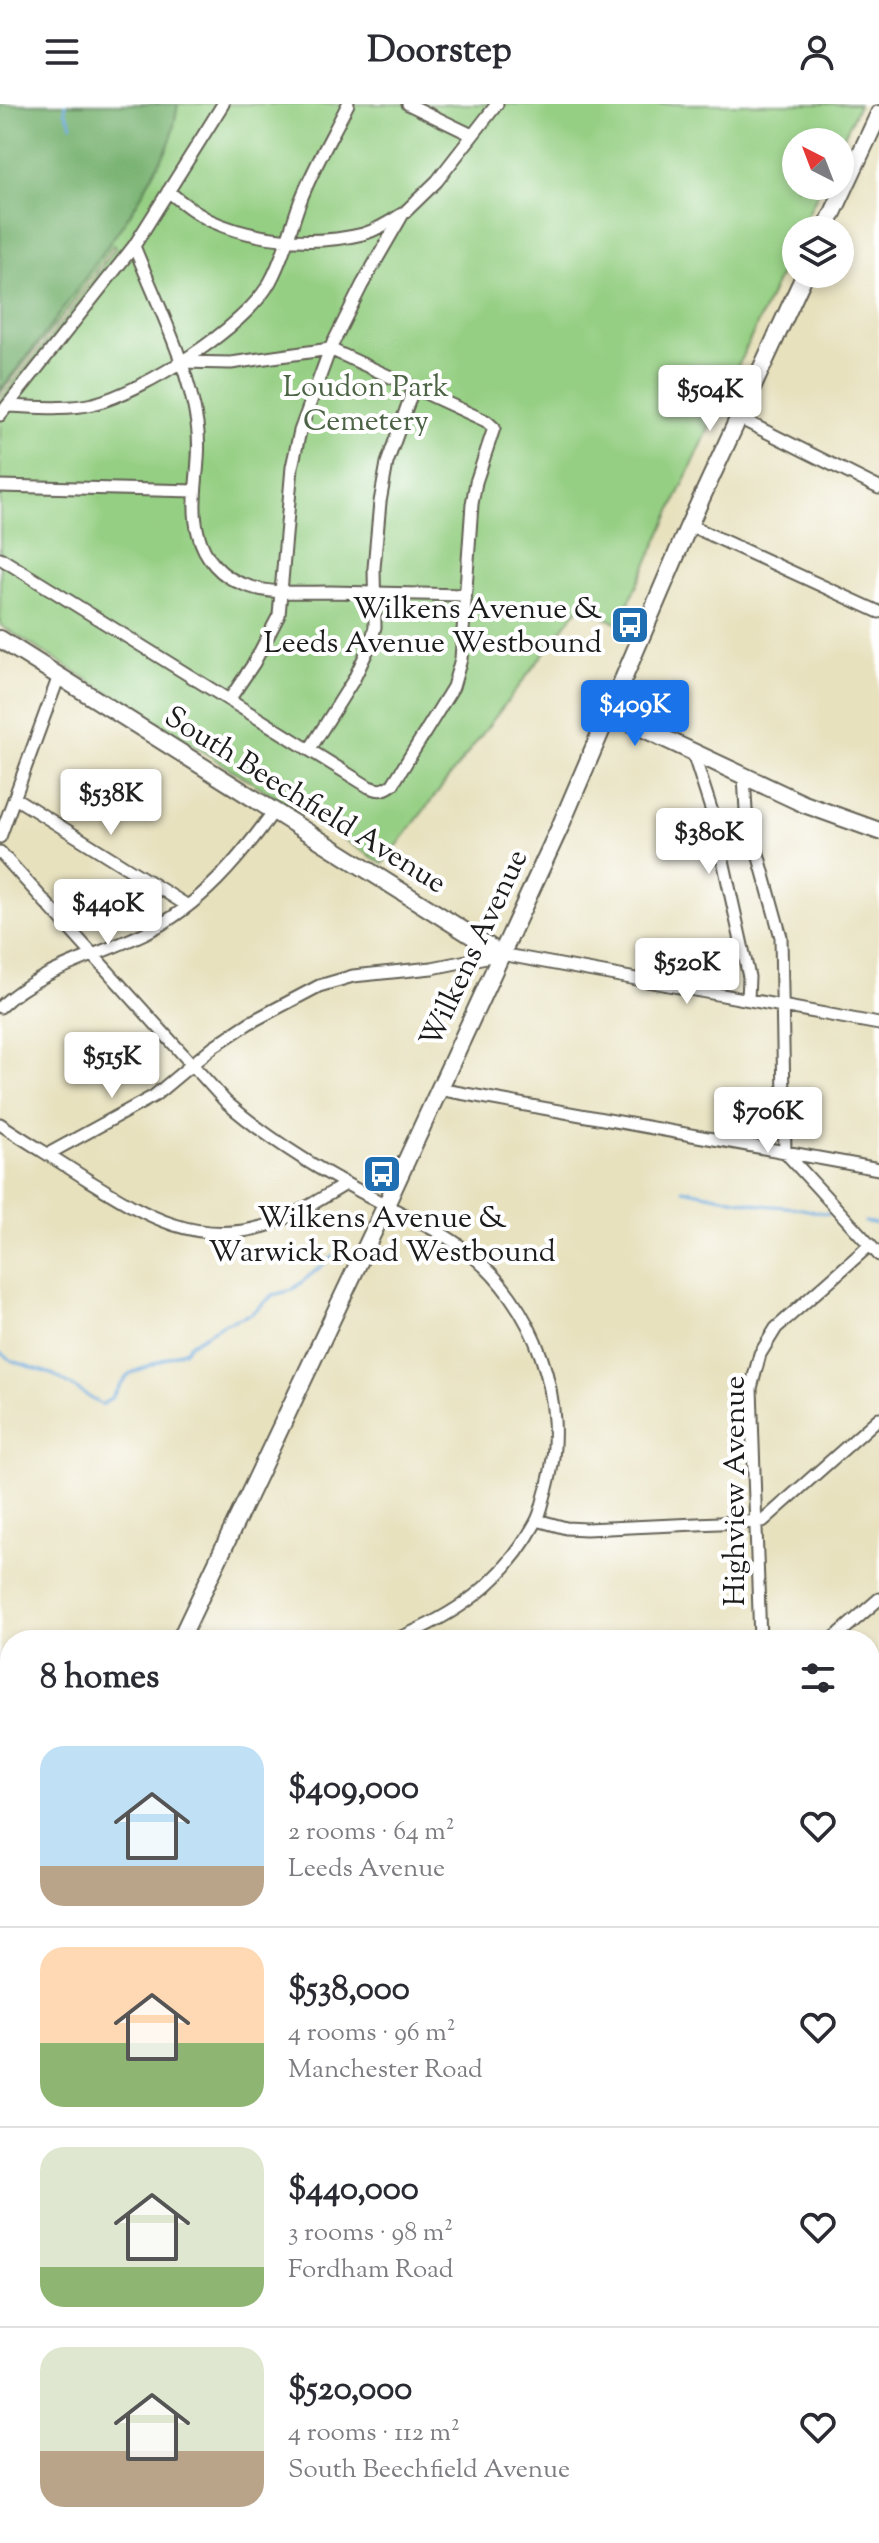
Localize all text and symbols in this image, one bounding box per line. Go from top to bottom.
text: Doorstep [367,26,512,78]
icon: menu [40,30,84,74]
icon: person [795,30,839,74]
north arrow [782,128,854,200]
map controls [782,128,854,288]
button: layers [782,216,854,288]
pin: $504K [654,365,766,433]
park label: Loudon Park Cemetery [283,367,449,444]
text: $504K [676,372,744,409]
place label: Wilkens Avenue & Leeds Avenue Westbound [264,589,603,666]
bus stop icon: Wilkens Avenue & Leeds Avenue Westbound [609,604,651,646]
pin: $409K [579,680,691,748]
text: $409K [599,687,671,724]
street label: South Beechfield Avenue [155,697,454,906]
pin: $538K [55,769,167,837]
text: $538K [78,776,144,813]
pin: $380K [653,808,765,876]
text: $380K [674,815,744,852]
street label: Wilkens Avenue [410,843,540,1055]
pin: $440K [52,879,164,947]
text: $440K [72,886,144,923]
pin: $520K [631,938,743,1006]
text: $520K [653,945,721,982]
pin: $515K [56,1032,168,1100]
text: $515K [82,1039,142,1076]
pin: $706K [712,1087,824,1155]
text: $706K [732,1094,804,1131]
bus stop icon: Wilkens Avenue & Warwick Road Westbound [361,1153,403,1195]
place label: Wilkens Avenue & Warwick Road Westbound [208,1198,556,1275]
street label: Highview Avenue [715,1376,758,1606]
text: 8 homes [40,1654,159,1703]
icon: filters [796,1656,840,1700]
text: $409,000 [288,1765,419,1814]
icon: home [104,1778,200,1874]
icon: heart [796,1804,840,1848]
text: 2 rooms · 64 m² [288,1814,455,1851]
text: Leeds Avenue [288,1851,445,1888]
text: $538,000 [288,1966,410,2015]
icon: home [104,1979,200,2075]
icon: heart [796,2005,840,2049]
text: 4 rooms · 96 m² [288,2015,456,2052]
text: Manchester Road [288,2052,483,2089]
text: $440,000 [288,2166,419,2215]
icon: home [104,2179,200,2275]
icon: heart [796,2205,840,2249]
text: 3 rooms · 98 m² [288,2215,453,2252]
text: Fordham Road [288,2252,453,2289]
text: $520,000 [288,2366,412,2415]
icon: home [104,2379,200,2475]
icon: heart [796,2405,840,2449]
text: 4 rooms · 112 m² [288,2415,460,2452]
text: South Beechfield Avenue [288,2452,570,2489]

